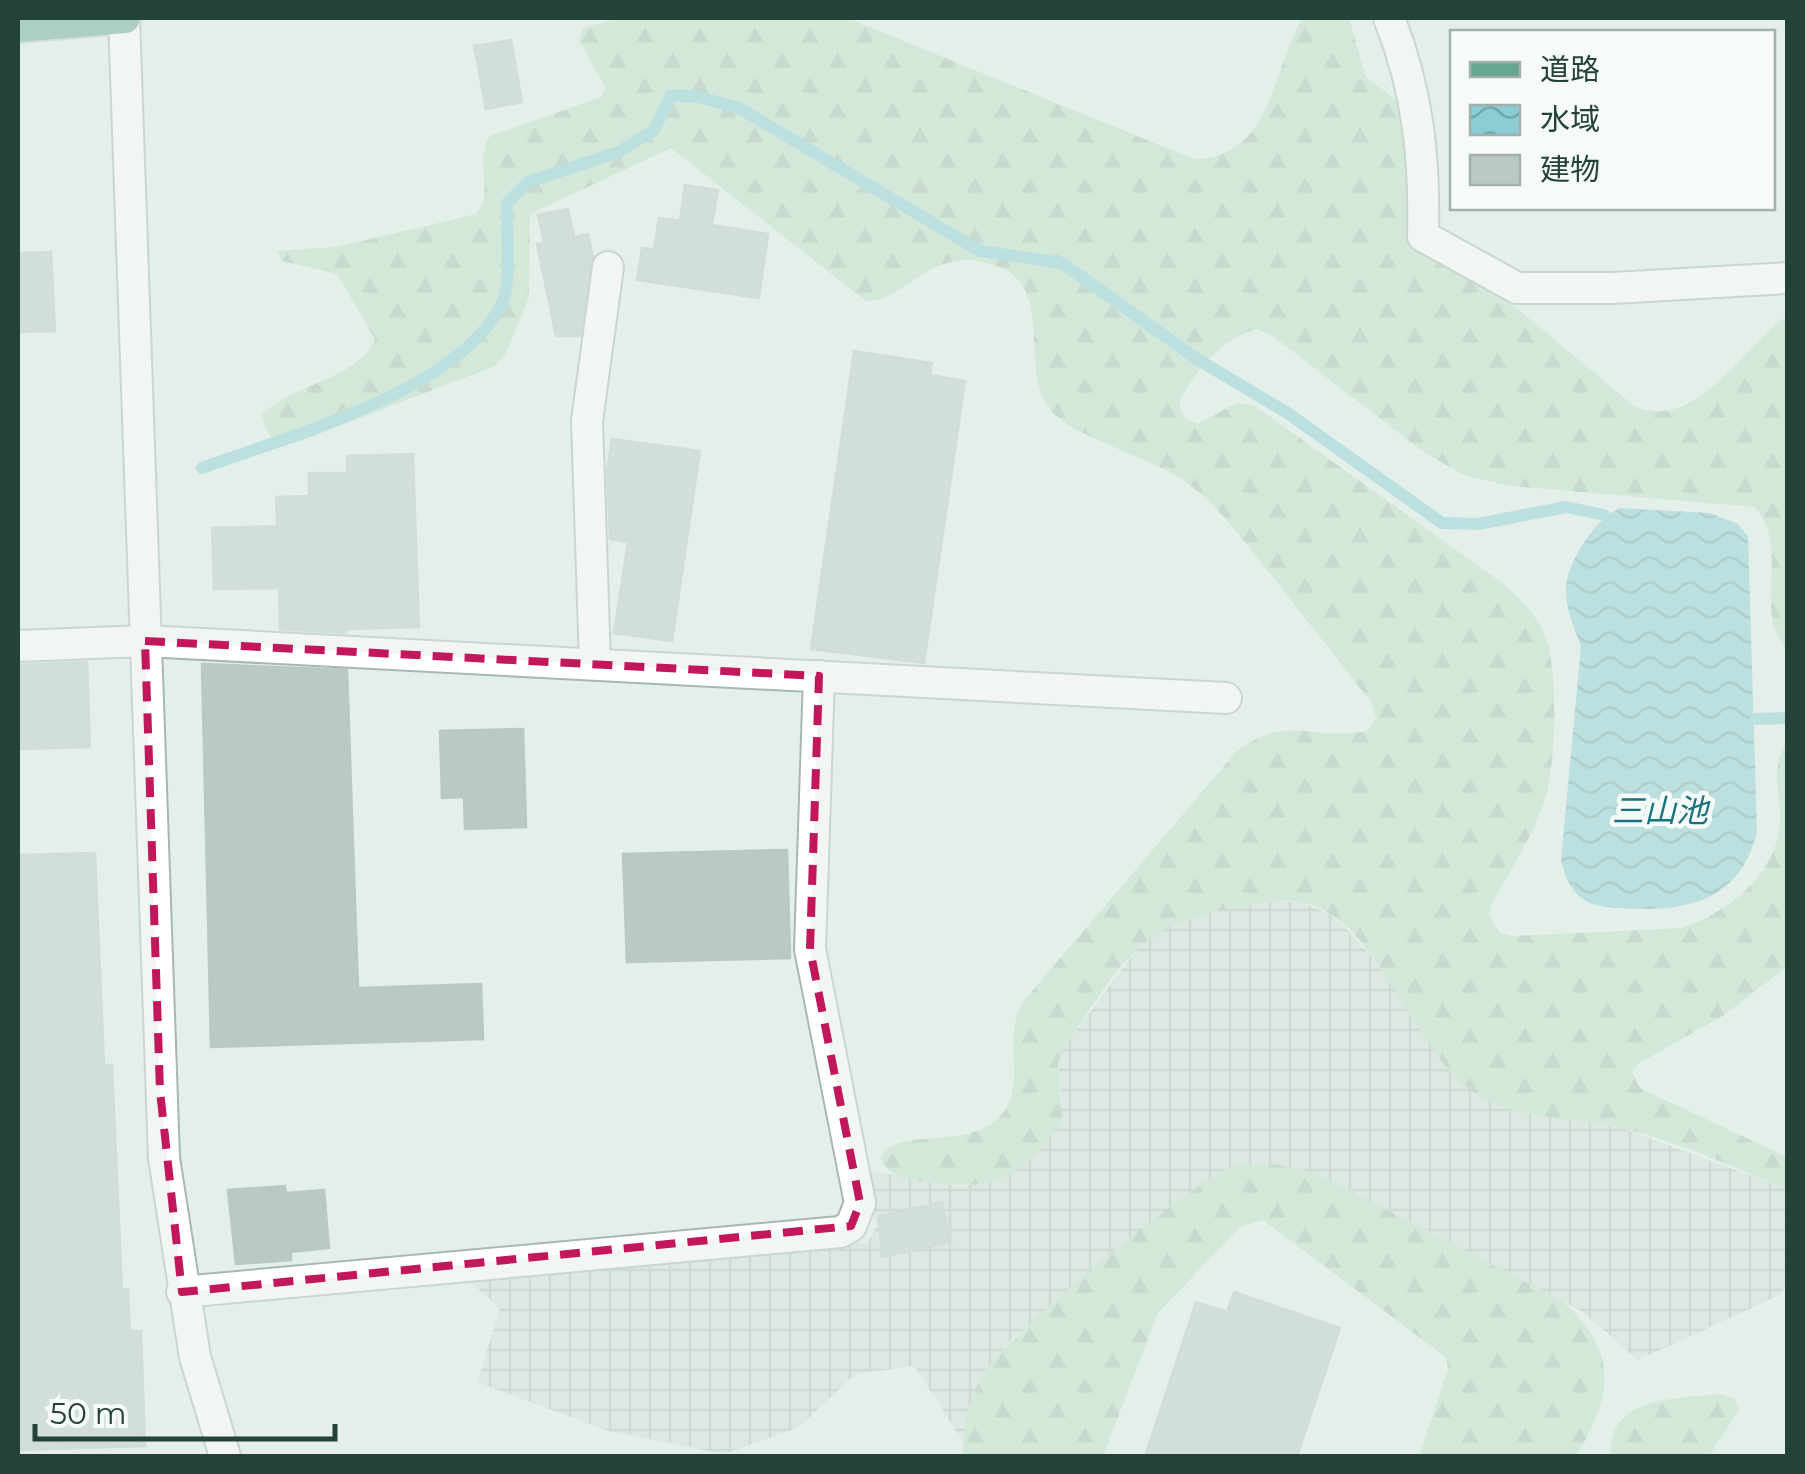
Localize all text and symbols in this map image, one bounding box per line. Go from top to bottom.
legend [1450,30,1775,210]
text: 道路 [1540,51,1600,88]
text: 水域 [1540,101,1600,138]
text: 建物 [1540,151,1600,188]
water label: 三山池 [1612,791,1711,830]
scale bar [35,1379,335,1441]
text: 50 m [50,1395,127,1432]

